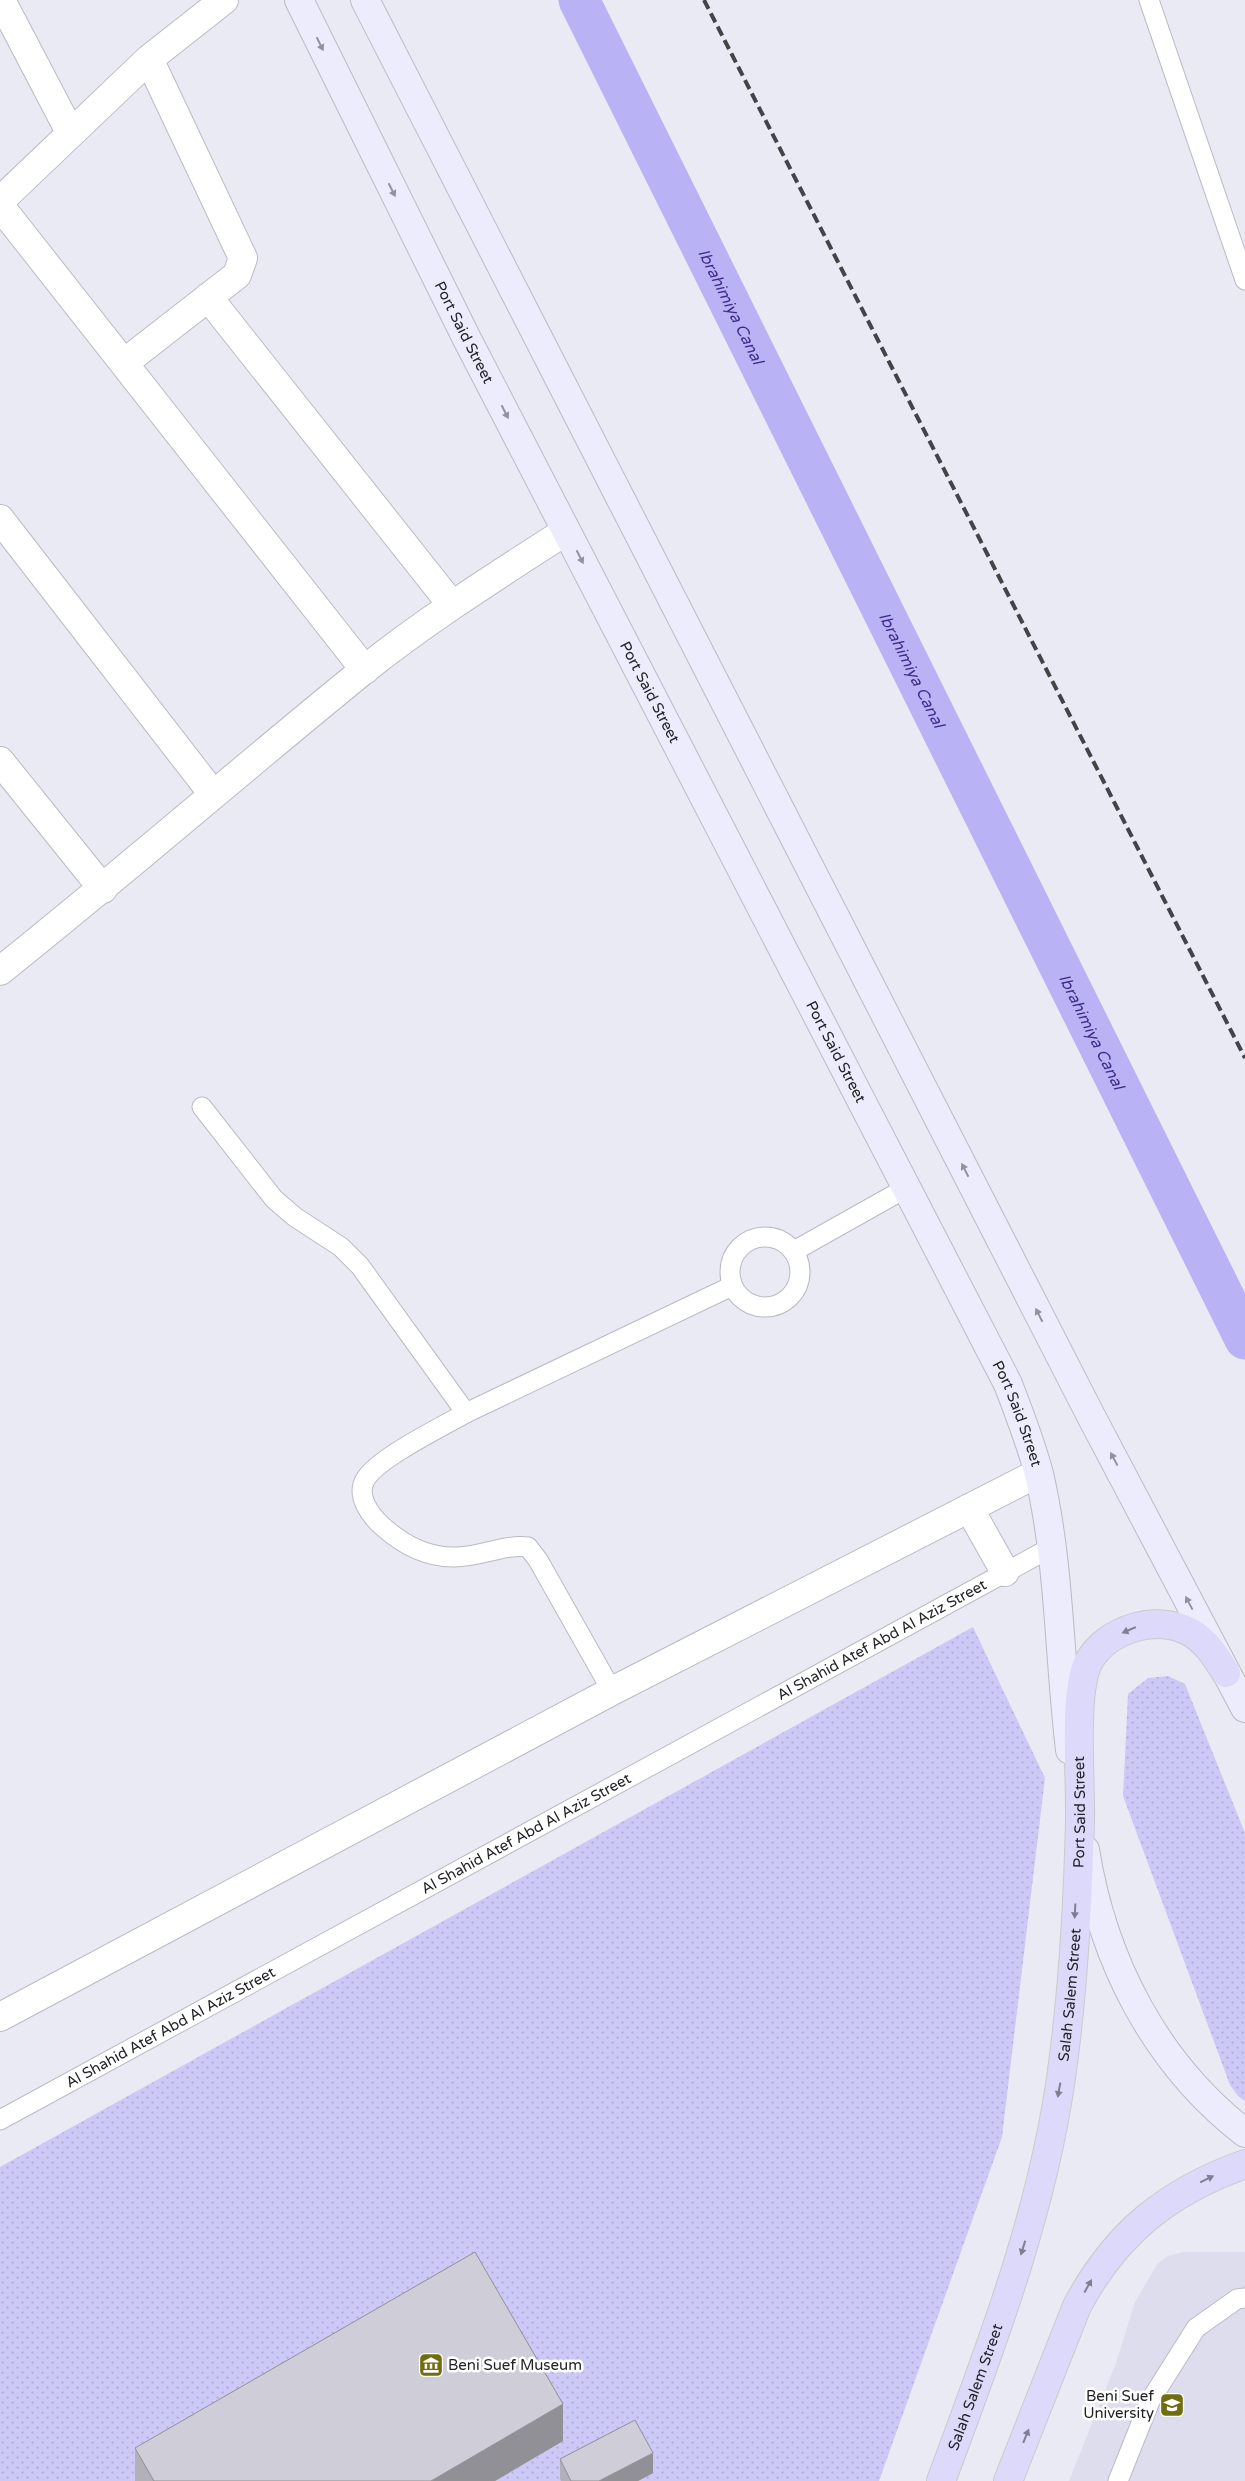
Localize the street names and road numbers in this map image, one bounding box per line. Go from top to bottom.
street label: Port Said Street [431,278,498,387]
street label: Port Said Street [616,638,684,746]
street label: Port Said Street [802,998,870,1106]
street label: Port Said Street [988,1358,1046,1469]
street label: Al Shahid Atef Abd Al Aziz Street [774,1575,990,1704]
street label: Port Said Street [1070,1756,1089,1868]
street label: Al Shahid Atef Abd Al Aziz Street [418,1769,634,1898]
street label: Salah Salem Street [1054,1927,1085,2062]
street label: Al Shahid Atef Abd Al Aziz Street [63,1963,278,2092]
street label: Salah Salem Street [944,2321,1007,2453]

